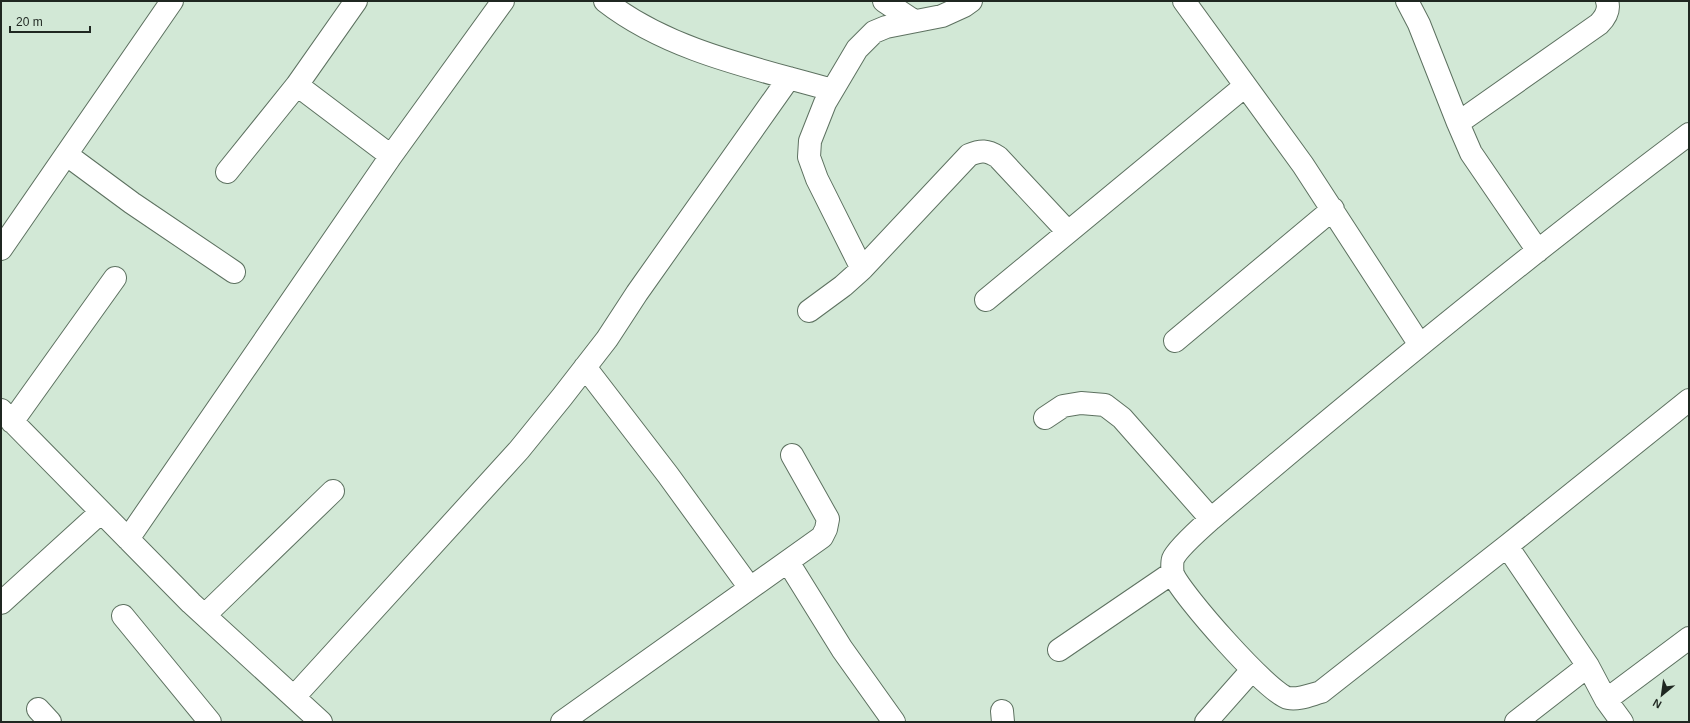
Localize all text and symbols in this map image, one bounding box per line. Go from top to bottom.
scale bar [10,8,90,34]
text: 20 m [16,15,43,29]
north arrow [1642,675,1682,715]
text: N [1651,697,1664,711]

